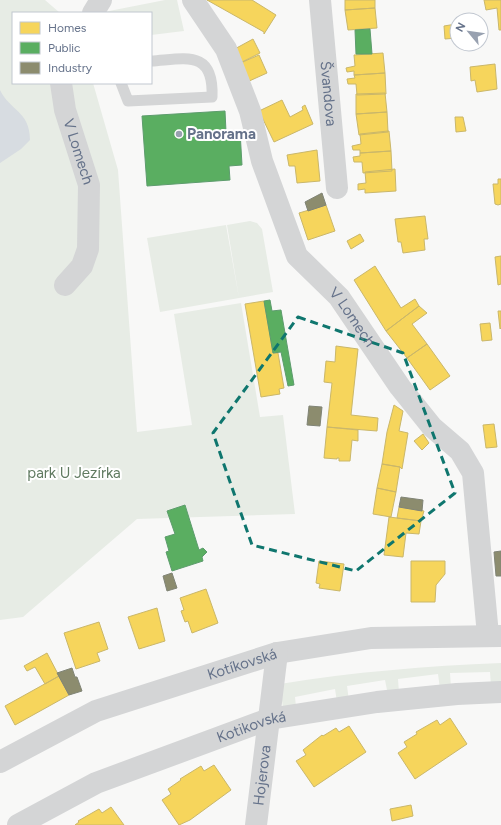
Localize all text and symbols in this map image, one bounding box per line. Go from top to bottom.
legend [12,12,152,84]
north arrow [449,12,489,52]
text: Homes [48,21,87,35]
text: N [453,21,468,34]
text: Public [48,41,81,55]
street label: Švandova [317,60,340,127]
text: Industry [48,61,93,75]
street label: V Lomech [59,116,97,187]
place label: Panorama [187,125,256,143]
marker: Panorama [174,129,184,139]
street label: V Lomech [326,284,379,350]
park label: park U Jezírka [27,464,121,482]
street label: Kotíkovská [205,645,279,684]
street label: Kotikovská [214,707,287,747]
street label: Hojerova [249,744,275,807]

